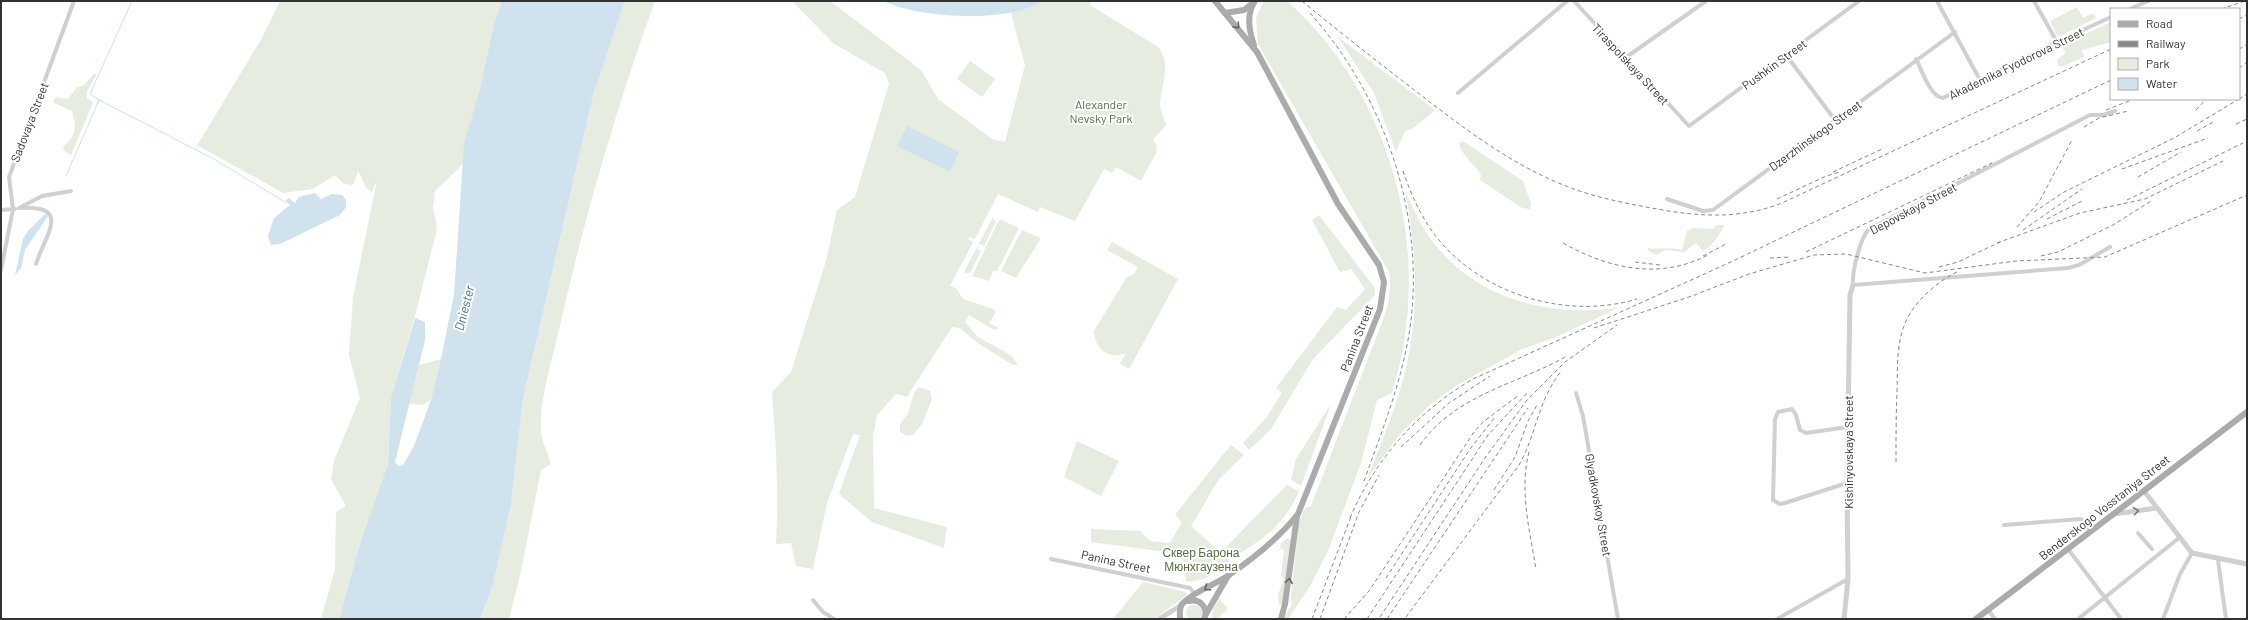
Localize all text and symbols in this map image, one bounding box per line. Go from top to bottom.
legend [2110,8,2240,100]
text: Road [2146,16,2173,30]
street label: Tiraspolskaya Street [1590,20,1672,108]
one-way arrow [1232,21,1239,29]
street label: Akademika Fyodorova Street [1946,24,2086,102]
street label: Pushkin Street [1739,36,1809,92]
text: Railway [2146,36,2186,50]
text: Park [2146,56,2170,70]
text: Water [2146,76,2178,90]
street label: Sadovaya Street [7,80,51,164]
park label: Alexander Nevsky Park [1070,97,1132,125]
street label: Dzerzhinskogo Street [1766,97,1864,173]
street label: Depovskaya Street [1867,179,1959,237]
water label: Dniester [451,283,477,332]
street label: Panina Street [1337,303,1375,373]
street label: Kishinyovskaya Street [1841,395,1855,509]
street label: Glyadkovskoy Street [1583,452,1615,558]
street label: Benderskogo Vosstaniya Street [2036,452,2172,562]
one-way arrow [2133,507,2139,516]
park label: Сквер Барона Мюнхгаузена [1162,545,1240,574]
street label: Panina Street [1080,547,1152,575]
one-way arrow [1284,578,1293,584]
one-way arrow [1204,583,1211,590]

